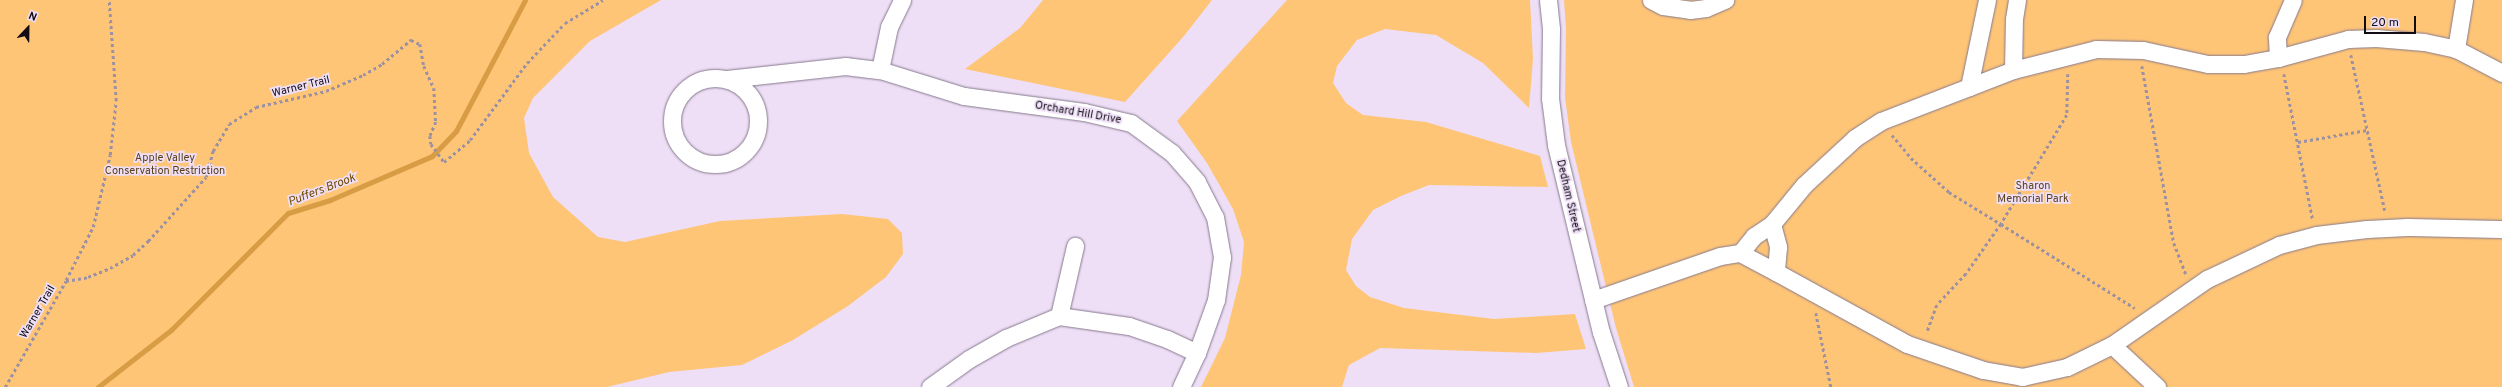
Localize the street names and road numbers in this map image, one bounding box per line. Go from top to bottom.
street label: Warner Trail [271,73,331,101]
street label: Orchard Hill Drive [1034,99,1122,127]
street label: Dedham Street [1553,158,1583,234]
street label: Warner Trail [17,283,59,341]

